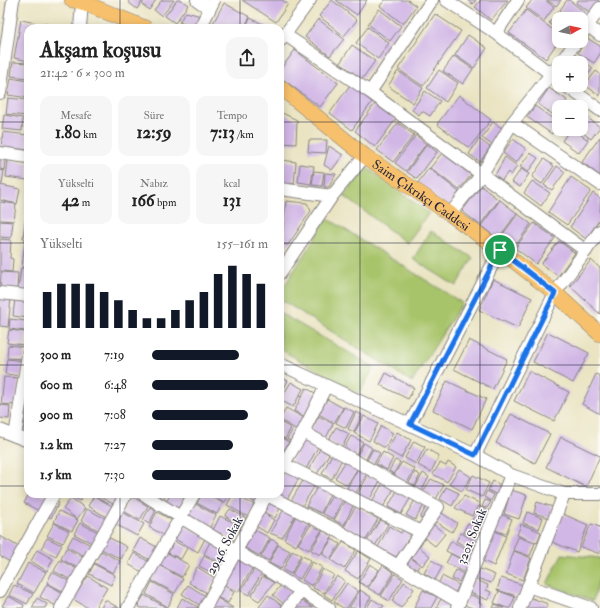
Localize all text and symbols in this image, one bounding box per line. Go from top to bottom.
north arrow [552,12,588,48]
map controls [552,12,588,136]
text: Akşam koşusu [40,36,161,64]
button: share [226,37,268,79]
button: + [552,56,588,92]
text: 21:42 · 6 × 300 m [40,65,125,81]
button: − [552,100,588,136]
text: Mesafe [60,109,92,122]
text: Süre [144,109,164,122]
text: Tempo [217,109,247,122]
text: 1.80 [55,122,81,143]
text: 12:59 [136,122,172,143]
text: 7:13 [210,122,235,143]
text: km [81,128,97,141]
text: /km [235,128,254,141]
street label: Saim Çıkrıkçı Caddesi [369,156,473,235]
text: Yükselti [58,177,94,190]
text: Nabız [140,177,168,190]
text: kcal [224,177,240,190]
text: 42 [62,190,79,211]
text: 166 [132,190,155,211]
text: 131 [223,190,241,211]
text: m [79,196,90,209]
text: bpm [155,196,176,209]
pin [483,233,517,267]
text: Yükselti [40,236,83,252]
text: 155–161 m [217,236,268,252]
icon: arrive [489,239,511,261]
text: 300 m [40,347,71,363]
text: 7:19 [104,347,124,363]
text: 600 m [40,377,73,393]
text: 6:48 [104,377,127,393]
text: 900 m [40,407,73,423]
text: 7:08 [104,407,126,423]
text: 1.2 km [40,437,73,453]
text: 7:27 [104,437,126,453]
text: 1.5 km [40,467,72,483]
text: 7:30 [104,467,125,483]
street label: 3201. Sokak [453,505,491,567]
street label: 2946. Sokak [203,513,247,577]

